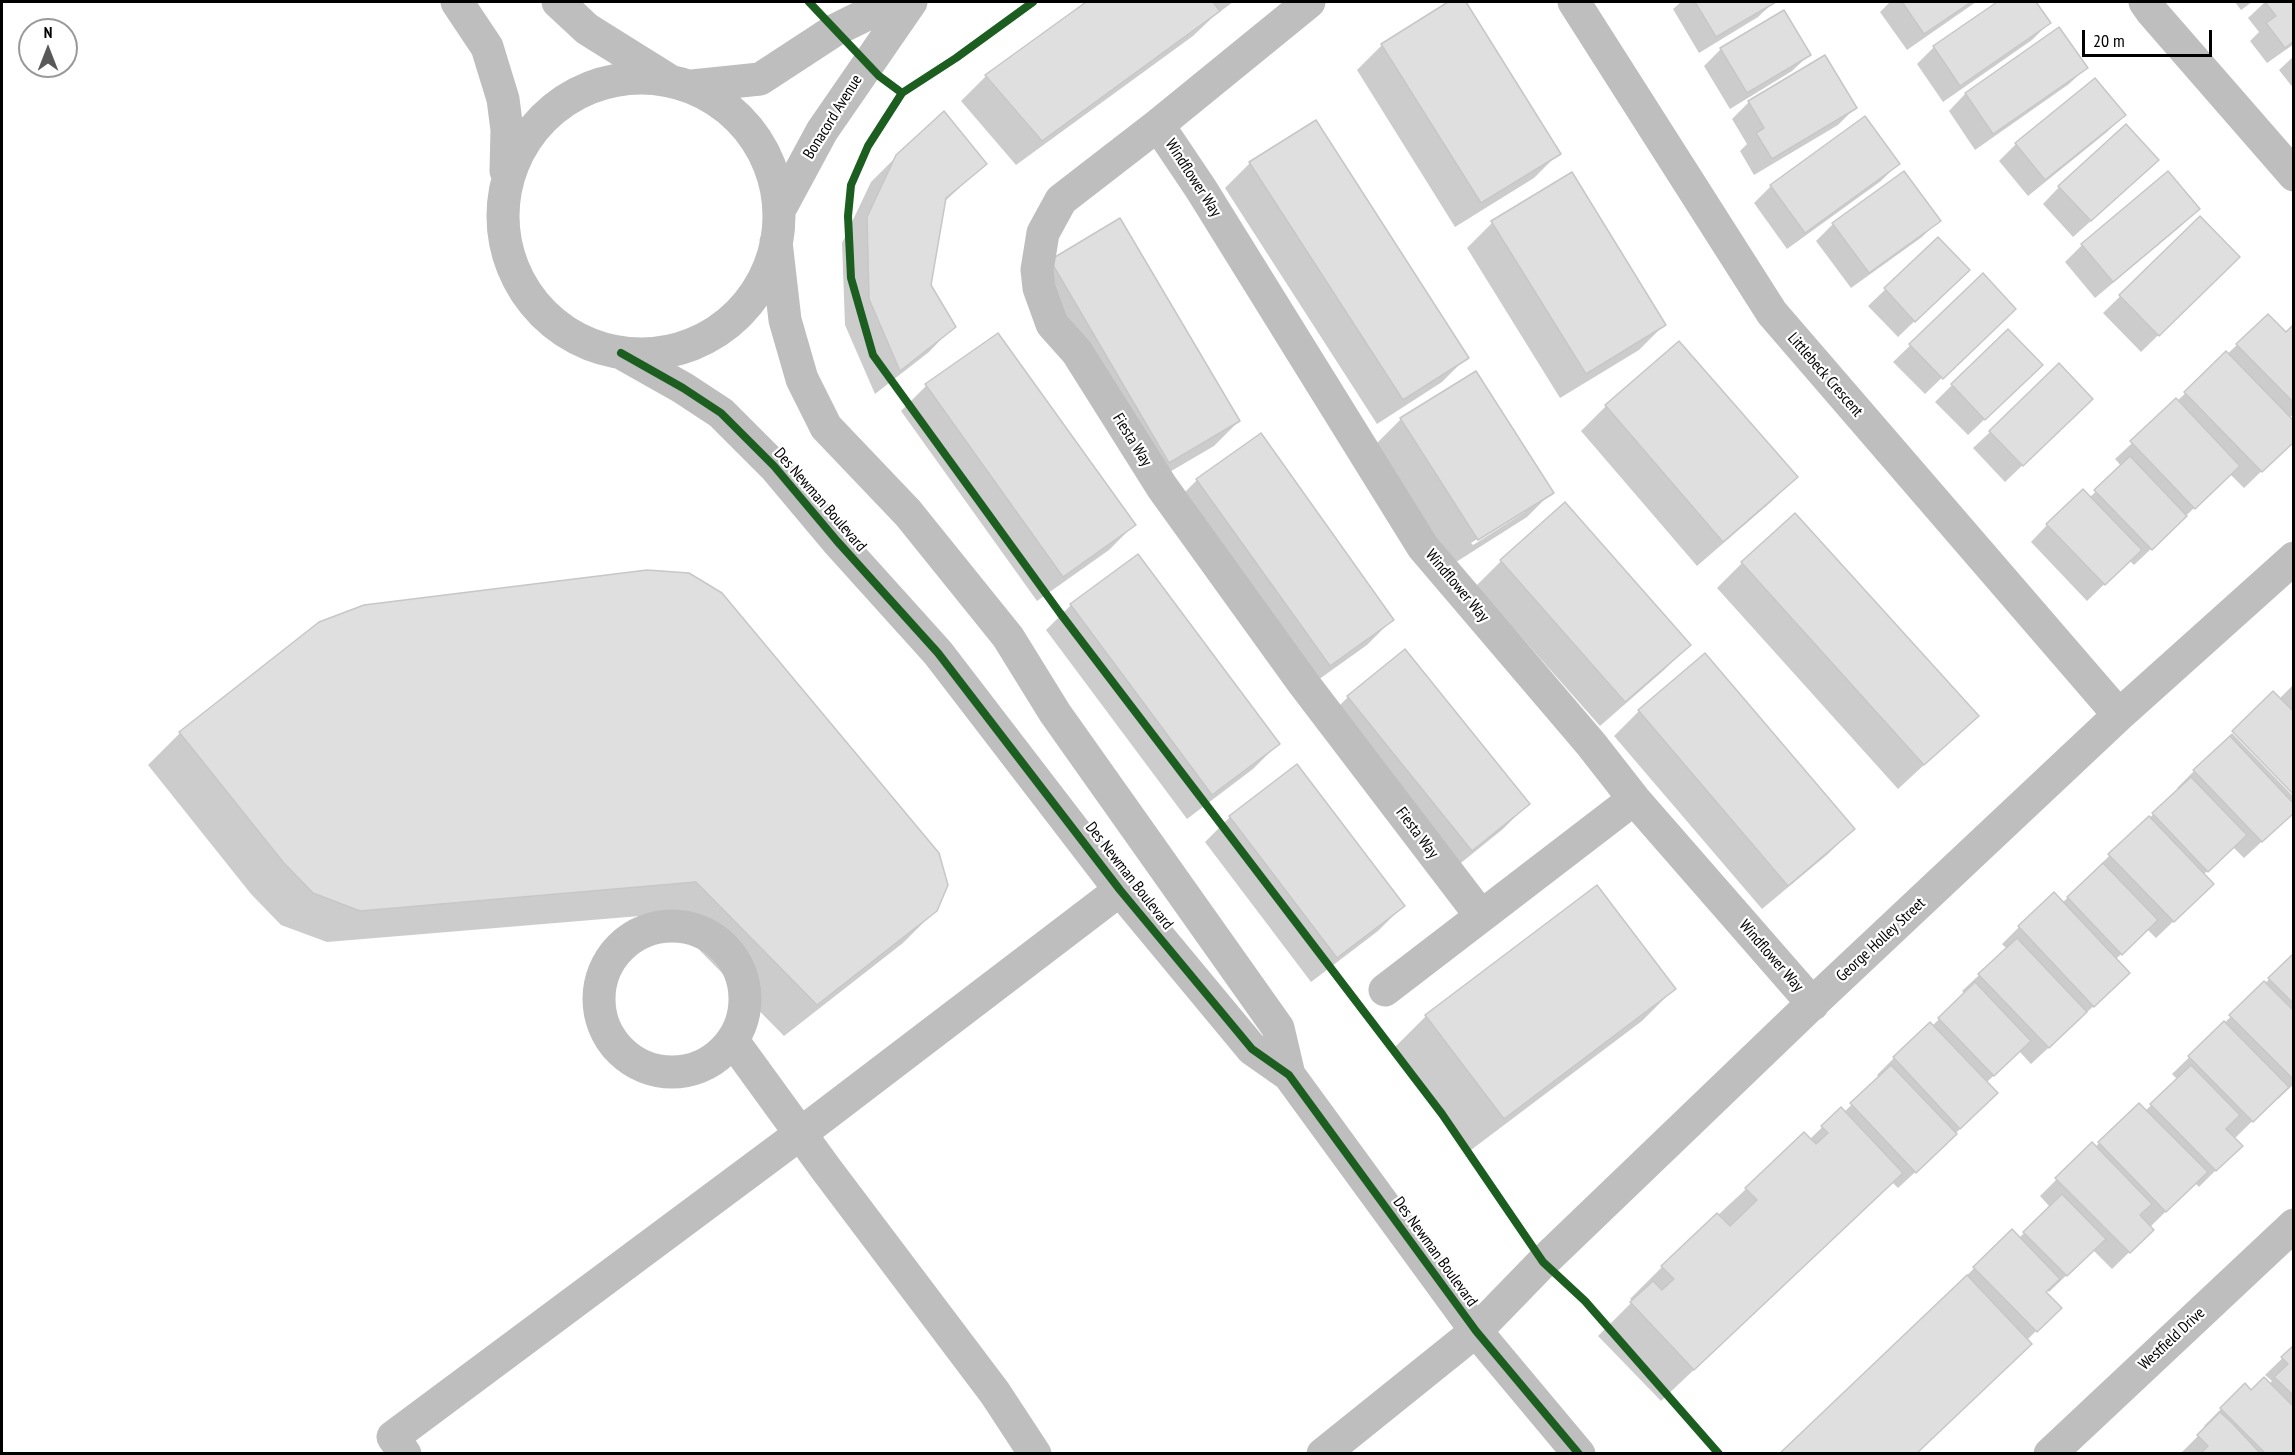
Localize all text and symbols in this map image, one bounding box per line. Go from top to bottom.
north arrow [18,18,78,78]
scale bar [2085,18,2216,56]
text: N [44,22,52,42]
text: 20 m [2093,29,2125,52]
street label: Bonacord Avenue [800,71,866,163]
street label: Windflower Way [1161,136,1225,220]
street label: Littlebeck Crescent [1783,329,1867,421]
street label: Fiesta Way [1108,410,1156,470]
street label: Des Newman Boulevard [770,444,870,556]
street label: Windflower Way [1421,546,1493,626]
street label: Fiesta Way [1392,804,1442,862]
street label: Des Newman Boulevard [1081,818,1177,934]
street label: George Holley Street [1833,894,1929,986]
street label: Windflower Way [1735,916,1807,996]
street label: Des Newman Boulevard [1389,1193,1481,1311]
street label: Westfield Drive [2135,1304,2209,1374]

